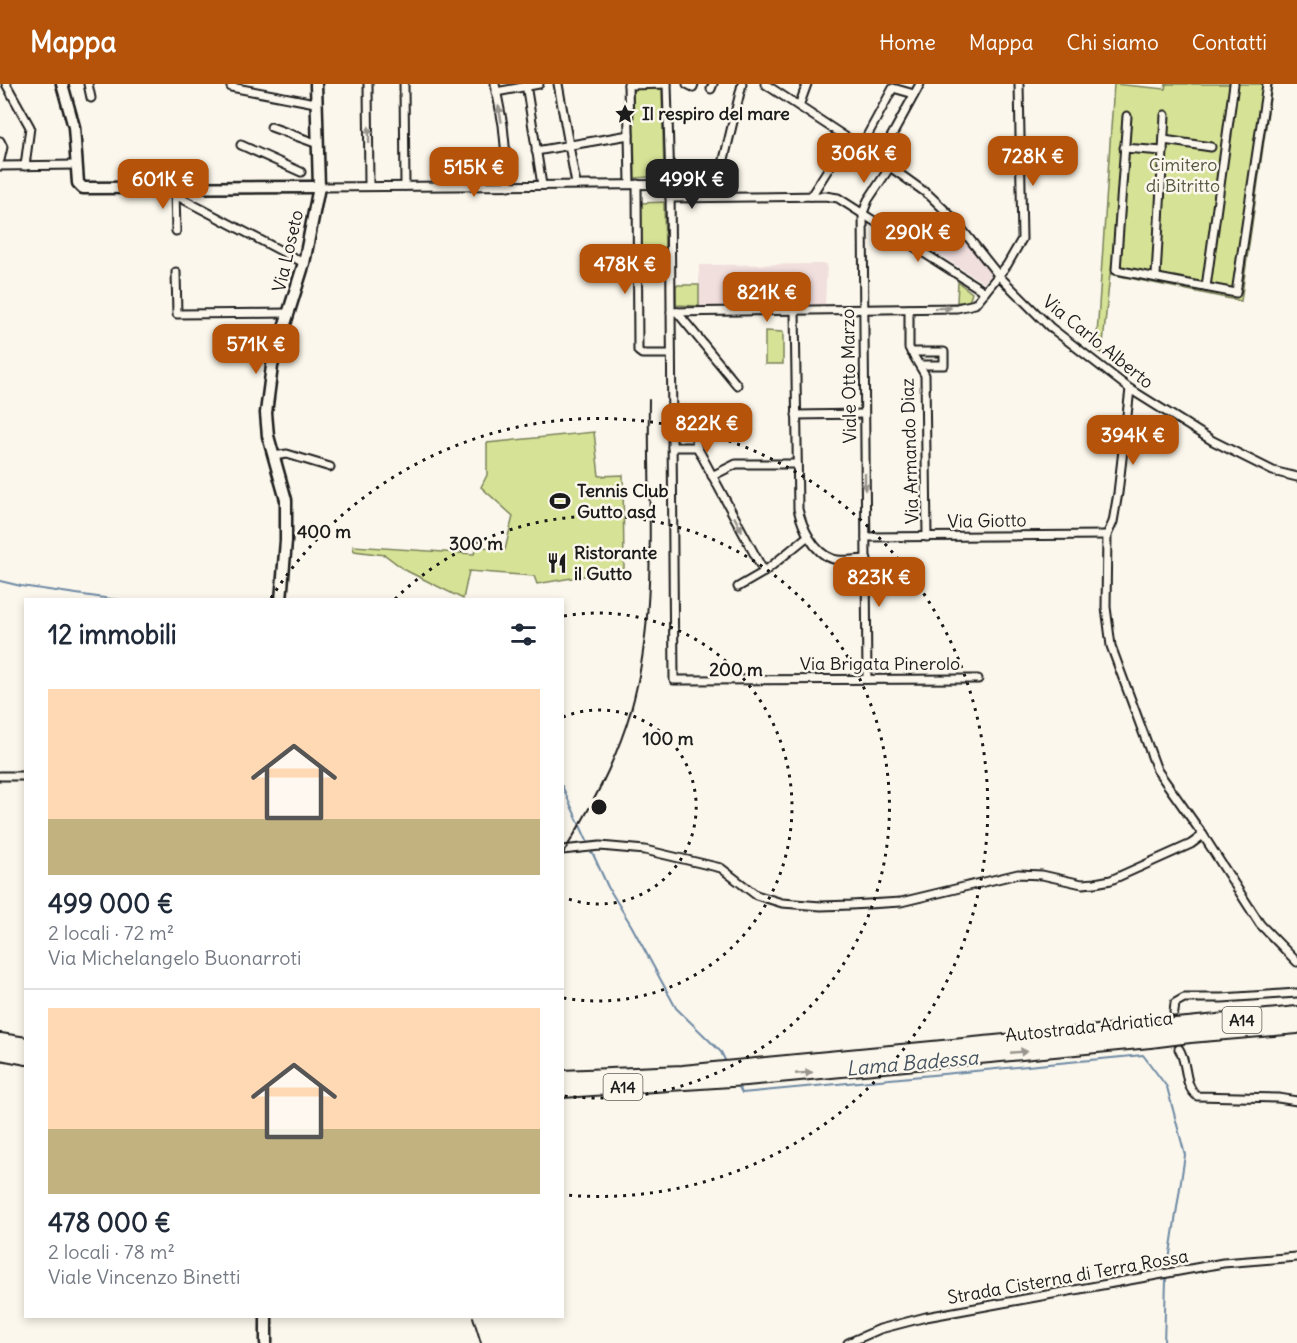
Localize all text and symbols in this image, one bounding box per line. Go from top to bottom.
text: Mappa [30,24,116,60]
text: Home [879,29,936,56]
text: Mappa [969,29,1034,56]
text: Chi siamo [1067,29,1159,56]
text: Contatti [1192,29,1267,56]
place icon: Il respiro del mare [613,102,637,126]
place label: Il respiro del mare [642,102,790,125]
one-way arrow [495,104,504,123]
one-way arrow [364,126,373,145]
pin: 306K € [815,133,913,184]
pin: 728K € [984,136,1082,187]
text: 306K € [831,140,897,165]
text: 728K € [1002,143,1064,168]
pin: 515K € [425,147,523,198]
park label: Cimitero di Bitritto [1146,153,1220,197]
text: 515K € [444,154,504,179]
pin: 601K € [114,159,212,210]
pin: 499K € [643,159,741,210]
text: 601K € [132,166,194,191]
text: 499K € [660,166,724,191]
street label: Via Loseto [267,208,308,294]
pin: 290K € [869,212,967,263]
text: 290K € [885,219,951,244]
pin: 478K € [576,244,674,295]
text: 478K € [594,251,656,276]
pin: 821K € [718,272,816,323]
text: 821K € [737,279,797,304]
street label: Via Carlo Alberto [1038,290,1159,393]
one-way arrow [933,304,952,313]
street label: Viale Otto Marzo [836,308,861,444]
pin: 571K € [207,324,305,375]
text: 571K € [226,331,286,356]
street label: Via Armando Diaz [895,377,924,524]
pin: 822K € [658,403,756,454]
text: 822K € [675,410,739,435]
pin: 394K € [1084,415,1182,466]
text: 394K € [1101,422,1165,447]
one-way arrow [860,472,870,491]
place label: Tennis Club Gutto asd [577,479,669,523]
sports icon: Tennis Club Gutto asd [548,489,572,513]
street label: Via Giotto [947,508,1027,533]
one-way arrow [733,515,743,532]
text: 400 m [297,520,351,543]
text: 300 m [449,532,503,555]
place label: Ristorante il Gutto [574,541,657,585]
restaurant icon: Ristorante il Gutto [545,551,569,575]
pin: 823K € [830,557,928,608]
text: 823K € [847,564,911,589]
text: 12 immobili [48,618,177,651]
icon: filters [507,618,540,651]
street label: Via Brigata Pinerolo [800,652,960,675]
text: 200 m [709,658,763,681]
text: 100 m [643,727,694,750]
icon: home [240,728,348,836]
centre of rings [589,797,609,817]
text: 499 000 € [48,887,173,920]
text: 2 locali · 72 m² [48,920,174,945]
text: Via Michelangelo Buonarroti [48,945,302,970]
street label: Autostrada Adriatica [1004,1006,1174,1047]
road number: A14 [1222,1007,1262,1033]
water label: Lama Badessa [845,1044,981,1081]
icon: home [240,1047,348,1155]
one-way arrow [1010,1047,1029,1057]
one-way arrow [795,1068,814,1078]
road number: A14 [604,1074,642,1100]
text: 478 000 € [48,1206,171,1239]
text: 2 locali · 78 m² [48,1239,175,1264]
street label: Strada Cisterna di Terra Rossa [946,1244,1190,1309]
text: Viale Vincenzo Binetti [48,1264,240,1289]

